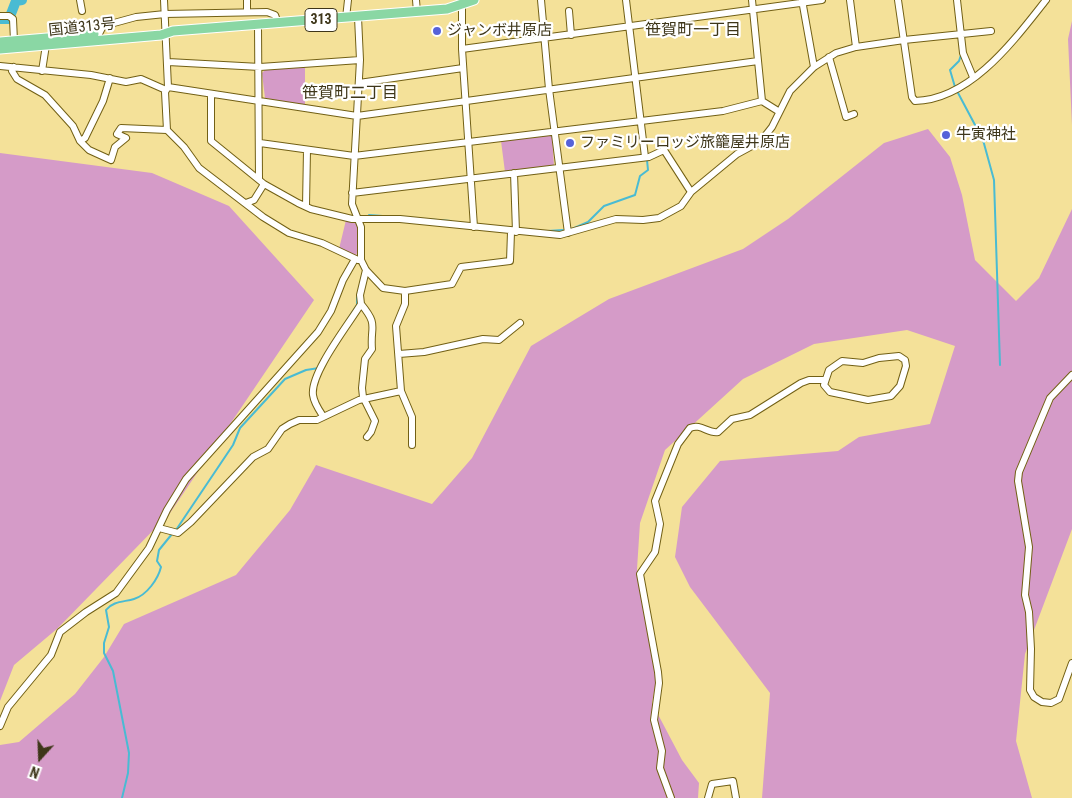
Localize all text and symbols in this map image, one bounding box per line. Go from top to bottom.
road number: 313 [305,8,337,32]
street label: 国道313号 [48,16,116,40]
district label: 笹賀町一丁目 [645,21,741,41]
place label: ジャンボ井原店 [447,22,552,40]
marker: ジャンボ井原店 [431,25,443,37]
district label: 笹賀町二丁目 [302,84,398,104]
place label: 牛寅神社 [956,126,1016,144]
marker: 牛寅神社 [940,129,952,141]
place label: ファミリーロッジ旅籠屋井原店 [580,134,790,152]
marker: ファミリーロッジ旅籠屋井原店 [564,137,576,149]
north arrow [15,733,65,783]
text: N [28,763,42,781]

